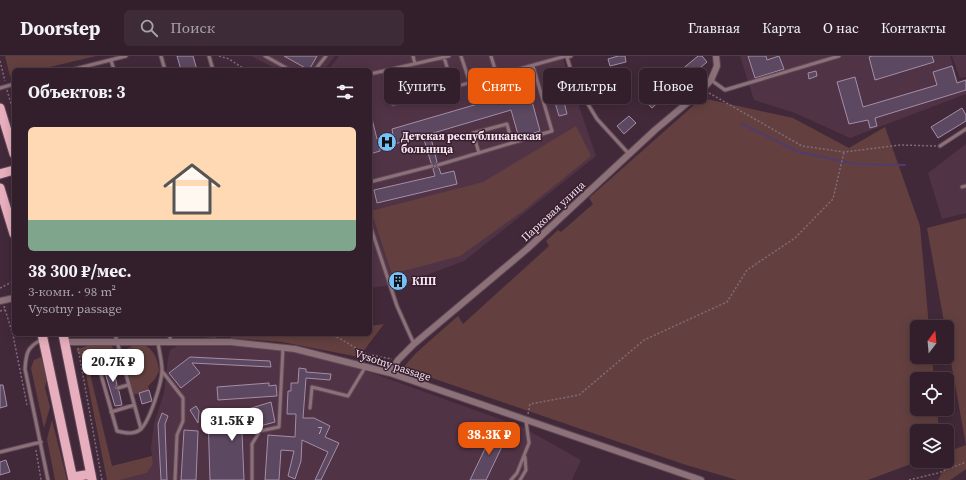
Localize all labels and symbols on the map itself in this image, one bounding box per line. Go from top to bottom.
place label: Детская республиканская больница [401,129,541,157]
hospital icon: Детская республиканская больница [376,131,398,153]
street label: Парковая улица [518,177,589,245]
building icon: КПП [387,270,409,292]
place label: КПП [412,274,436,289]
north arrow [910,320,954,364]
street label: Vysotny passage [353,346,433,385]
pin: 20.7K ₽ [76,349,150,383]
pin: 31.5K ₽ [195,408,269,442]
pin: 38.3K ₽ [452,422,526,456]
house number: 7 [318,425,323,437]

